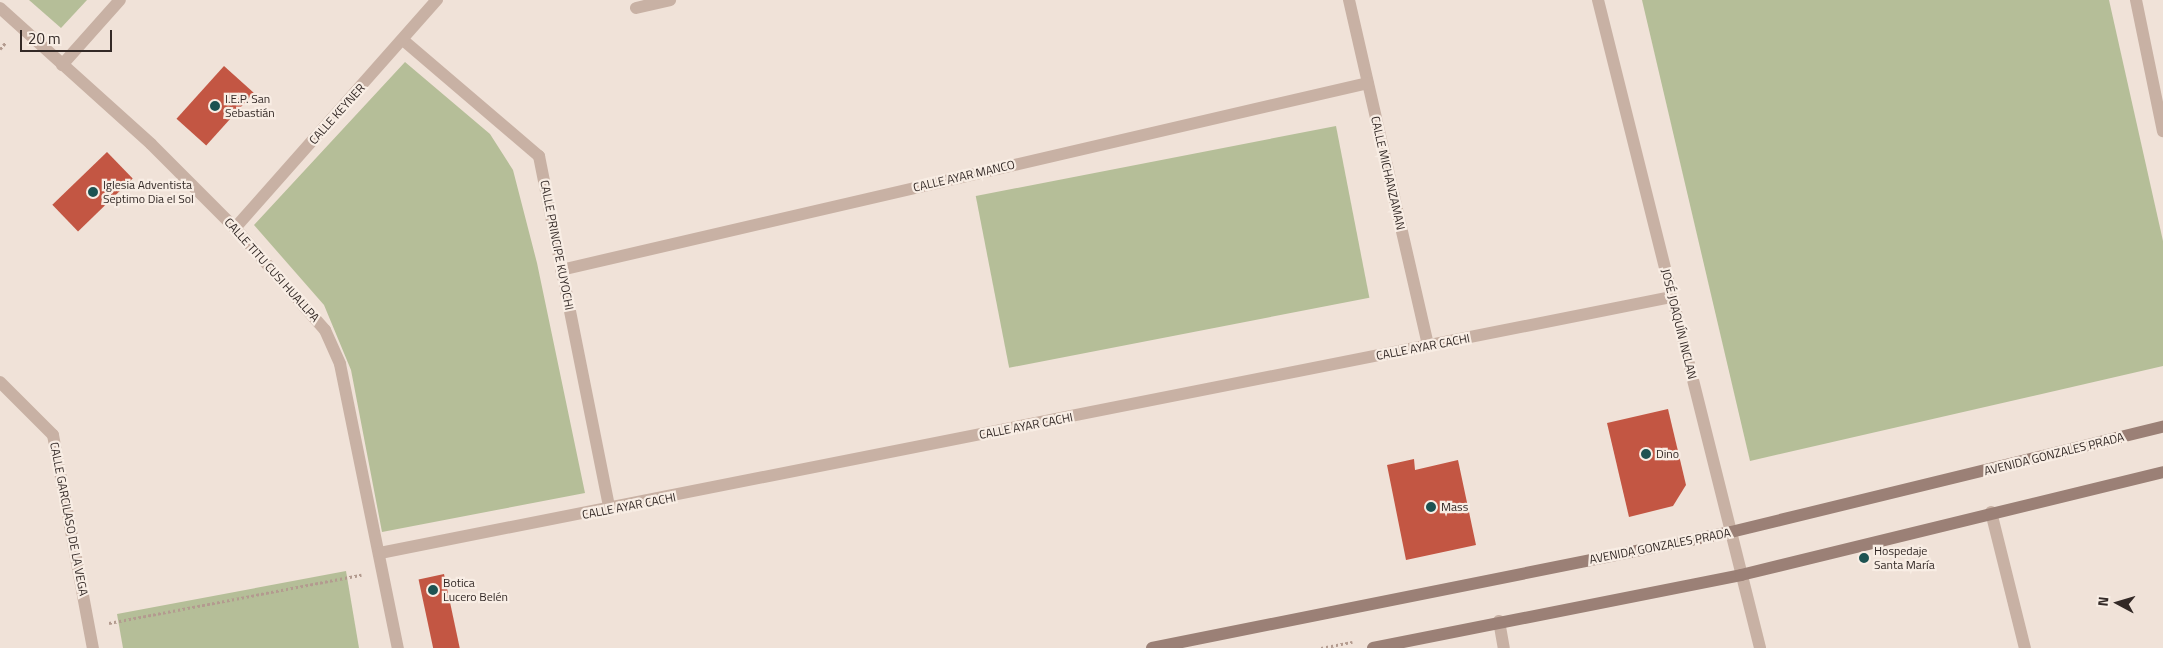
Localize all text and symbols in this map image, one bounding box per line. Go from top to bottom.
scale bar [22,20,115,52]
text: 20 m [28,27,61,50]
street label: CALLE KEYNER [306,81,368,147]
place label: I.E.P. San Sebastián [225,92,275,120]
marker: I.E.P. San Sebastián [209,100,221,112]
street label: CALLE MICHANZAMAN [1368,115,1408,231]
street label: CALLE AYAR MANCO [912,157,1016,195]
place label: Iglesia Adventista Septimo Dia el Sol [103,178,194,206]
street label: CALLE PRINCIPE KUYOCHI [537,179,577,311]
marker: Iglesia Adventista Septimo Dia el Sol [87,186,99,198]
street label: CALLE TITU CUSI HUALLPA [221,215,323,325]
street label: JOSÉ JOAQUÍN INCLAN [1658,267,1700,381]
street label: CALLE AYAR CACHI [1375,331,1471,363]
street label: CALLE AYAR CACHI [978,410,1074,442]
street label: AVENIDA GONZALES PRADA [1983,430,2125,478]
street label: CALLE GARCILASO DE LA VEGA [47,441,91,597]
place label: Dino [1656,447,1679,461]
marker: Dino [1640,448,1652,460]
street label: CALLE AYAR CACHI [581,490,677,522]
place label: Mass [1441,500,1468,514]
marker: Mass [1425,501,1437,513]
street label: AVENIDA GONZALES PRADA [1588,525,1732,567]
place label: Hospedaje Santa María [1874,544,1935,572]
marker: Hospedaje Santa María [1858,552,1870,564]
place label: Botica Lucero Belén [443,576,508,604]
north arrow [2093,578,2143,628]
marker: Botica Lucero Belén [427,584,439,596]
text: N [2092,595,2114,607]

